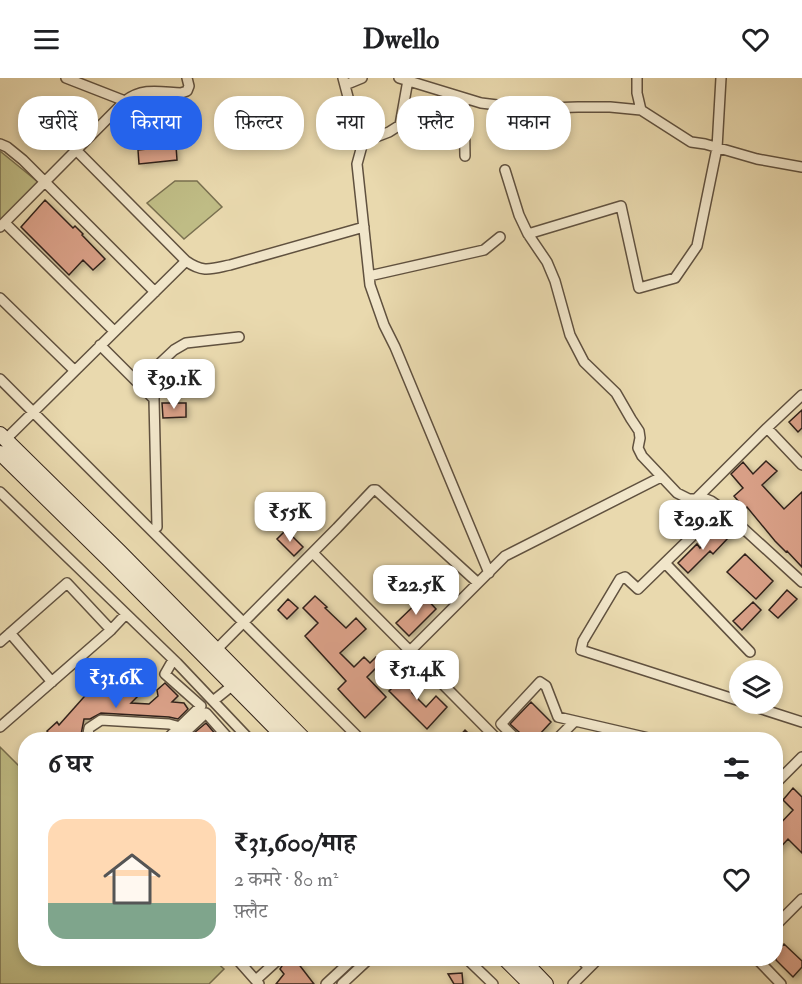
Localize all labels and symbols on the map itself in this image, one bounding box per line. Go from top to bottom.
pin: ₹39.1K [125,359,223,410]
pin: ₹55K [254,492,326,543]
pin: ₹29.2K [654,500,752,551]
pin: ₹22.5K [367,565,465,616]
pin: ₹51.4K [368,650,466,701]
pin: ₹31.6K [67,658,165,709]

